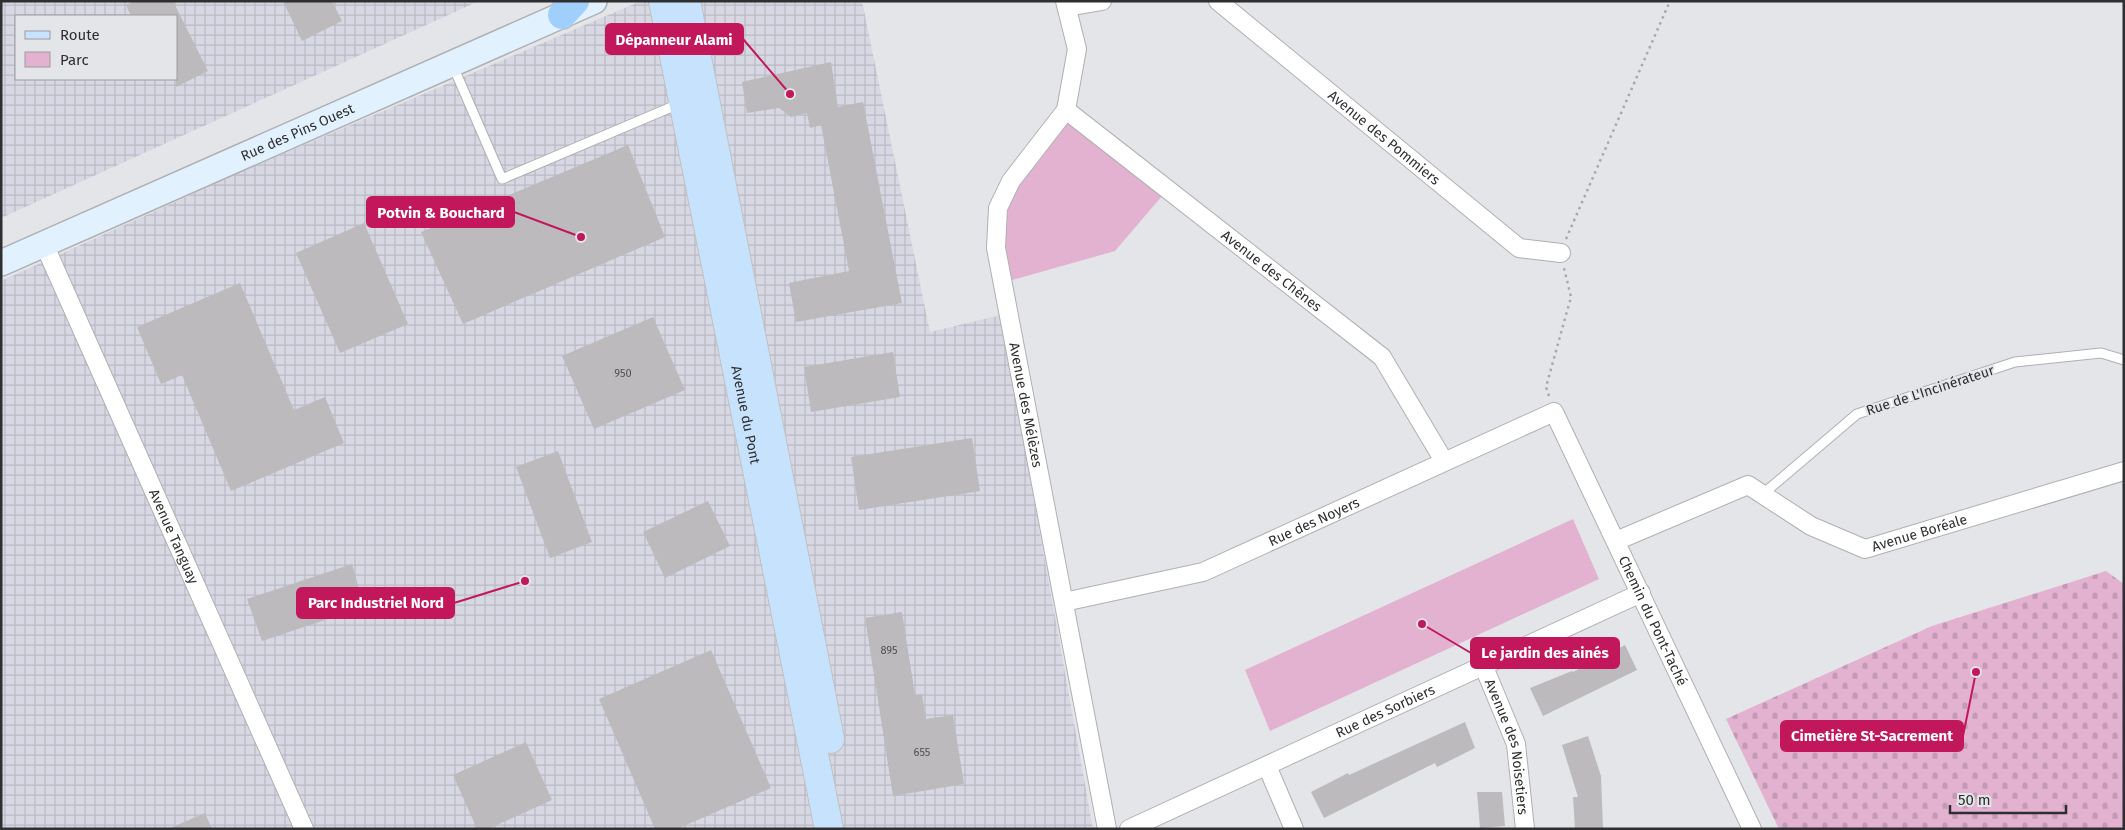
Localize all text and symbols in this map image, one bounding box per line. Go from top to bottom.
legend [15,15,178,80]
callout: Dépanneur Alami [606,24,743,54]
text: Route [60,26,100,44]
text: Dépanneur Alami [615,31,733,49]
text: Parc [60,51,89,69]
street label: Avenue des Pommiers [1324,87,1444,189]
street label: Rue des Pins Ouest [238,100,358,165]
callout: Potvin & Bouchard [367,197,514,227]
text: Potvin & Bouchard [377,204,505,222]
street label: Avenue des Chênes [1218,227,1325,316]
street label: Avenue des Mélèzes [1005,341,1046,469]
street label: Rue de L'Incinérateur [1864,362,1997,419]
street label: Avenue du Pont [727,364,764,466]
house number: 950 [614,367,632,380]
street label: Avenue Tanguay [145,486,202,587]
street label: Rue des Noyers [1266,494,1363,550]
street label: Avenue Boréale [1870,511,1969,555]
street label: Chemin du Pont-Taché [1615,553,1691,689]
callout: Parc Industriel Nord [297,588,454,618]
text: Parc Industriel Nord [308,594,444,612]
callout: Le jardin des ainés [1471,638,1619,668]
house number: 895 [880,644,898,657]
text: Le jardin des ainés [1481,644,1609,662]
street label: Avenue des Noisetiers [1481,676,1531,816]
street label: Rue des Sorbiers [1333,681,1438,742]
callout: Cimetière St-Sacrement [1781,721,1963,751]
text: Cimetière St-Sacrement [1791,727,1953,745]
house number: 655 [914,746,931,759]
scale bar [1950,782,2066,814]
text: 50 m [1958,791,1991,809]

